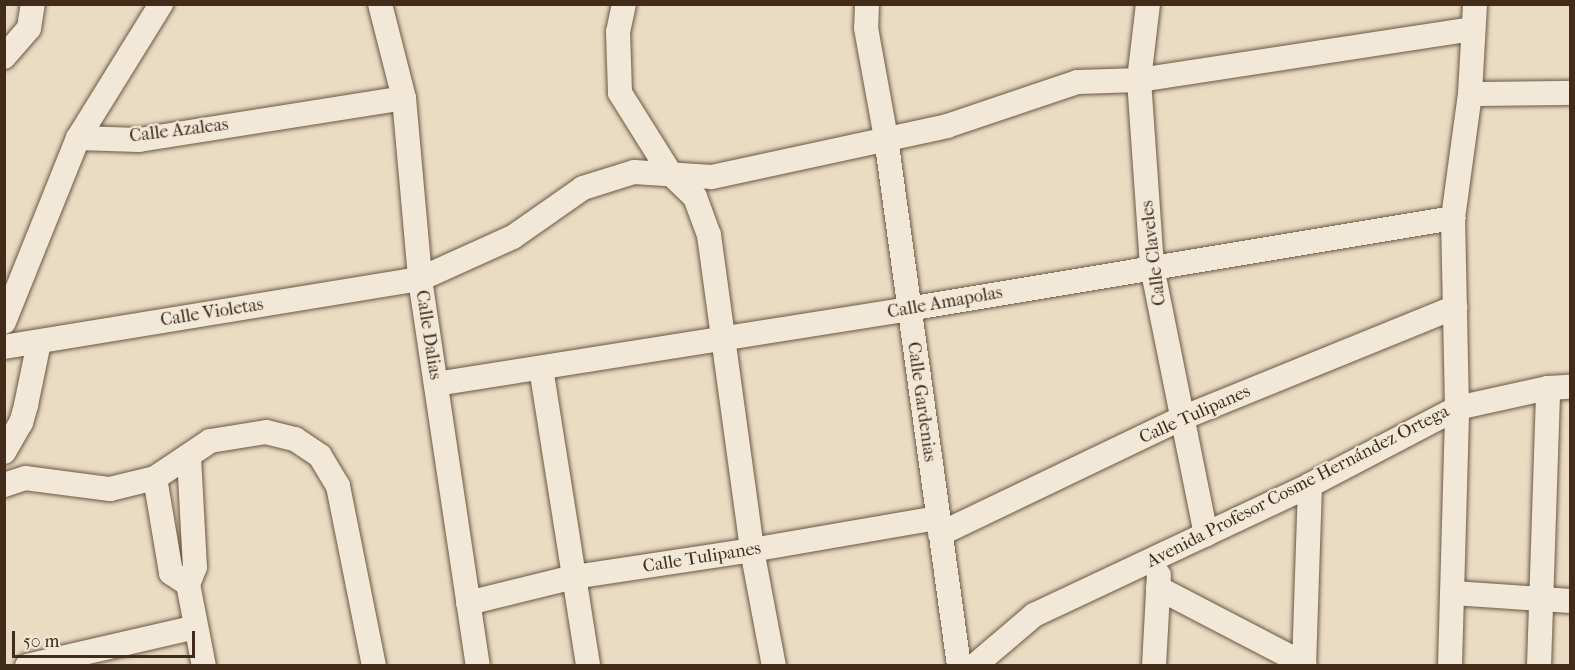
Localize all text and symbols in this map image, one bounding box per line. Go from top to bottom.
street label: Calle Azaleas [128,114,230,148]
street label: Calle Claveles [1137,199,1171,307]
street label: Calle Amapolas [886,282,1004,324]
street label: Calle Dalias [410,289,446,381]
street label: Calle Violetas [159,294,265,332]
street label: Calle Gardenias [902,341,940,463]
street label: Calle Tulipanes [1136,381,1254,449]
street label: Avenida Profesor Cosme Hernández Ortega [1143,401,1453,573]
street label: Calle Tulipanes [641,538,763,578]
scale bar [15,619,198,657]
text: 50 m [23,631,59,652]

